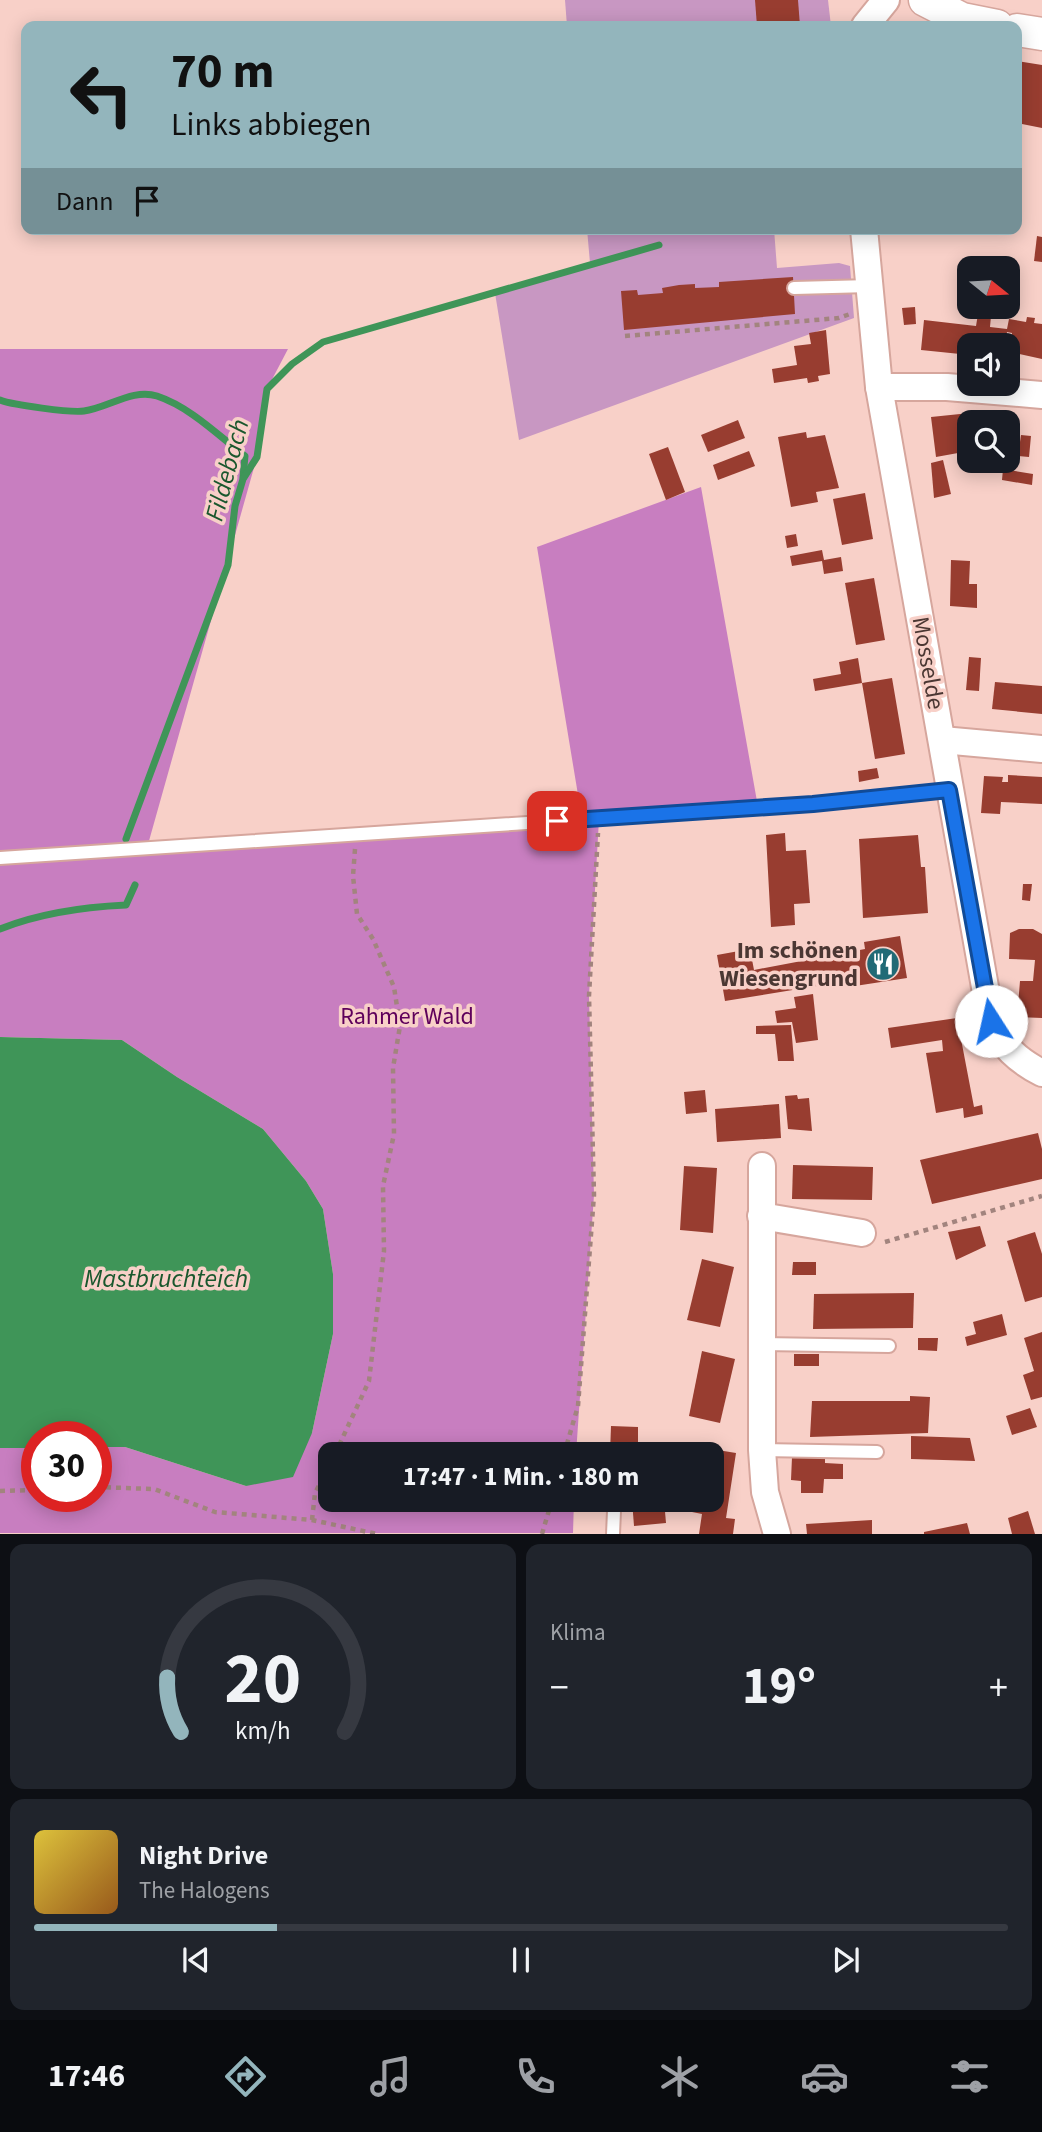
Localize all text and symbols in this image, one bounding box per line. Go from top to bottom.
text: 70 m [171,37,275,107]
icon: left [56,49,147,140]
text: Links abbiegen [171,102,372,148]
icon: arrive [128,182,166,220]
text: Dann [56,183,114,220]
north arrow [957,256,1020,318]
map controls [957,256,1020,473]
button: sound [957,333,1020,396]
button: search [957,410,1020,473]
water label: Fildebach [196,415,258,525]
street label: Mosselde [903,614,953,712]
pin [527,791,587,851]
icon: arrive [538,802,576,840]
place label: Im schönen Wiesengrund [719,933,858,996]
restaurant icon: Im schönen Wiesengrund [864,945,902,983]
position arrow [954,984,1028,1058]
park label: Rahmer Wald [340,999,474,1034]
water label: Mastbruchteich [84,1260,248,1297]
speed limit sign: 30 [21,1421,112,1512]
text: 17:47 · 1 Min. · 180 m [403,1458,639,1495]
text: Klima [550,1616,606,1649]
text: 20 [225,1628,301,1732]
text: 19° [742,1650,816,1724]
text: − [550,1661,569,1715]
text: + [989,1661,1008,1715]
text: km/h [235,1713,291,1749]
text: Night Drive [139,1837,268,1874]
text: The Halogens [139,1874,270,1907]
icon: previous [177,1941,215,1979]
icon: pause [502,1941,540,1979]
icon: next [827,1941,865,1979]
icon: directions [221,2052,270,2101]
icon: music [366,2052,415,2101]
icon: phone [511,2052,560,2101]
icon: climate [655,2052,704,2101]
icon: car [800,2052,849,2101]
icon: filters [945,2052,994,2101]
text: 17:46 [48,2053,125,2099]

